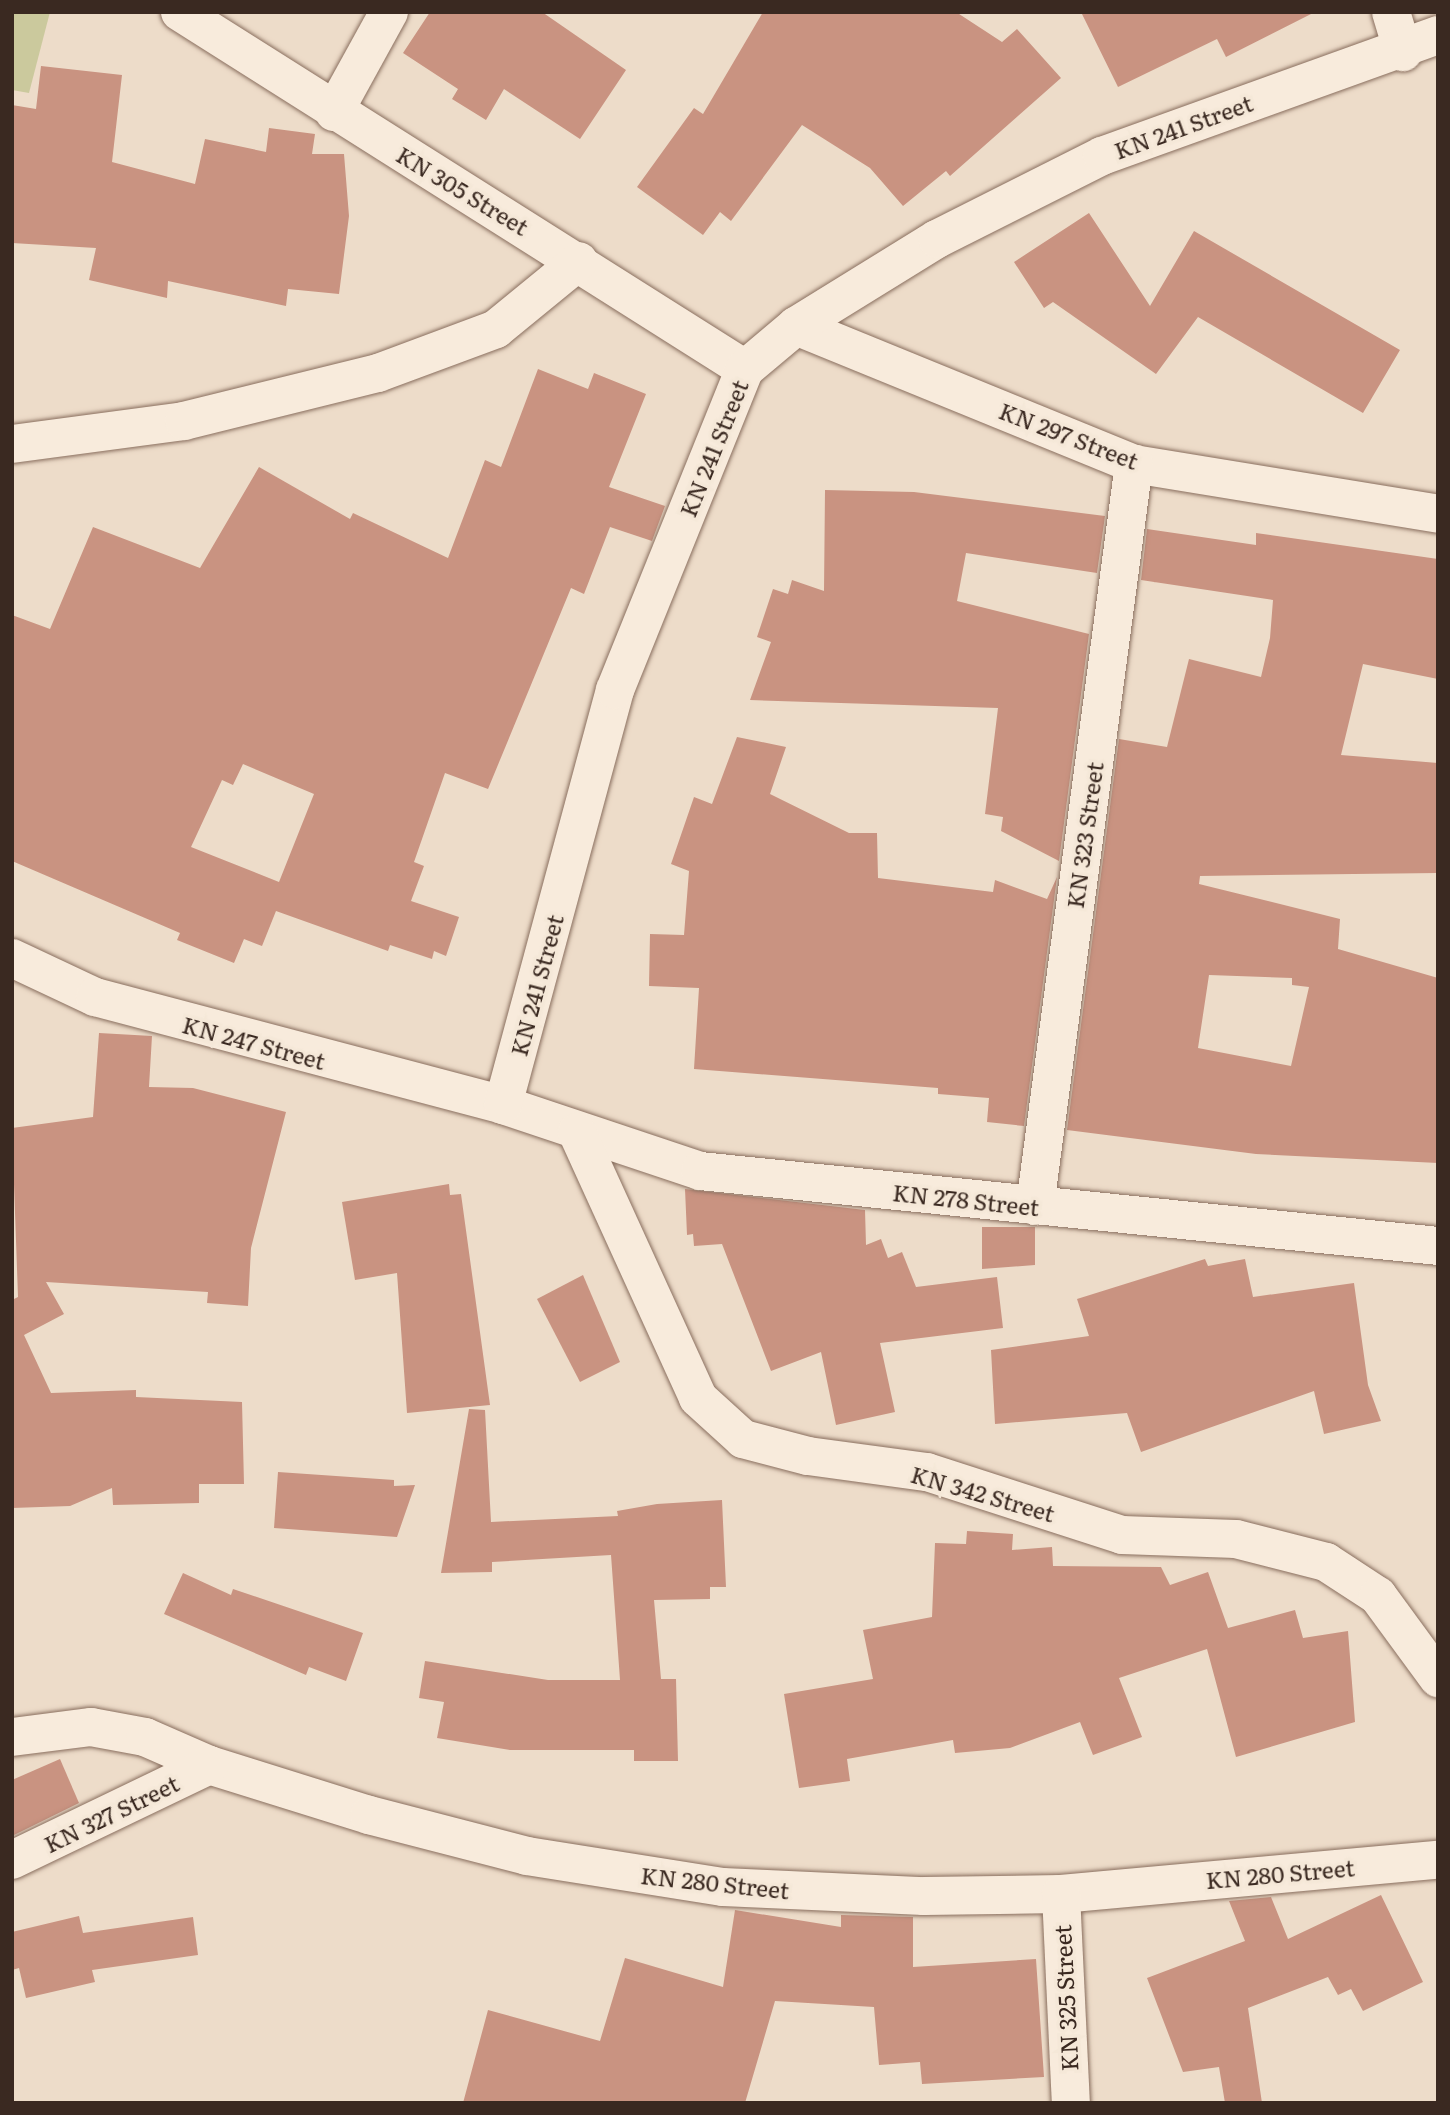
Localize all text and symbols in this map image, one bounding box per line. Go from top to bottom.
street label: KN 241 Street [1110,88,1256,164]
street label: KN 305 Street [392,140,534,240]
street label: KN 241 Street [673,375,753,521]
street label: KN 297 Street [996,396,1142,474]
street label: KN 323 Street [1060,760,1108,910]
street label: KN 241 Street [504,911,568,1059]
street label: KN 247 Street [180,1010,328,1074]
street label: KN 278 Street [891,1178,1041,1220]
street label: KN 342 Street [908,1459,1058,1527]
street label: KN 327 Street [39,1769,183,1857]
street label: KN 280 Street [1204,1853,1356,1893]
street label: KN 280 Street [639,1860,791,1904]
street label: KN 325 Street [1047,1924,1083,2072]

